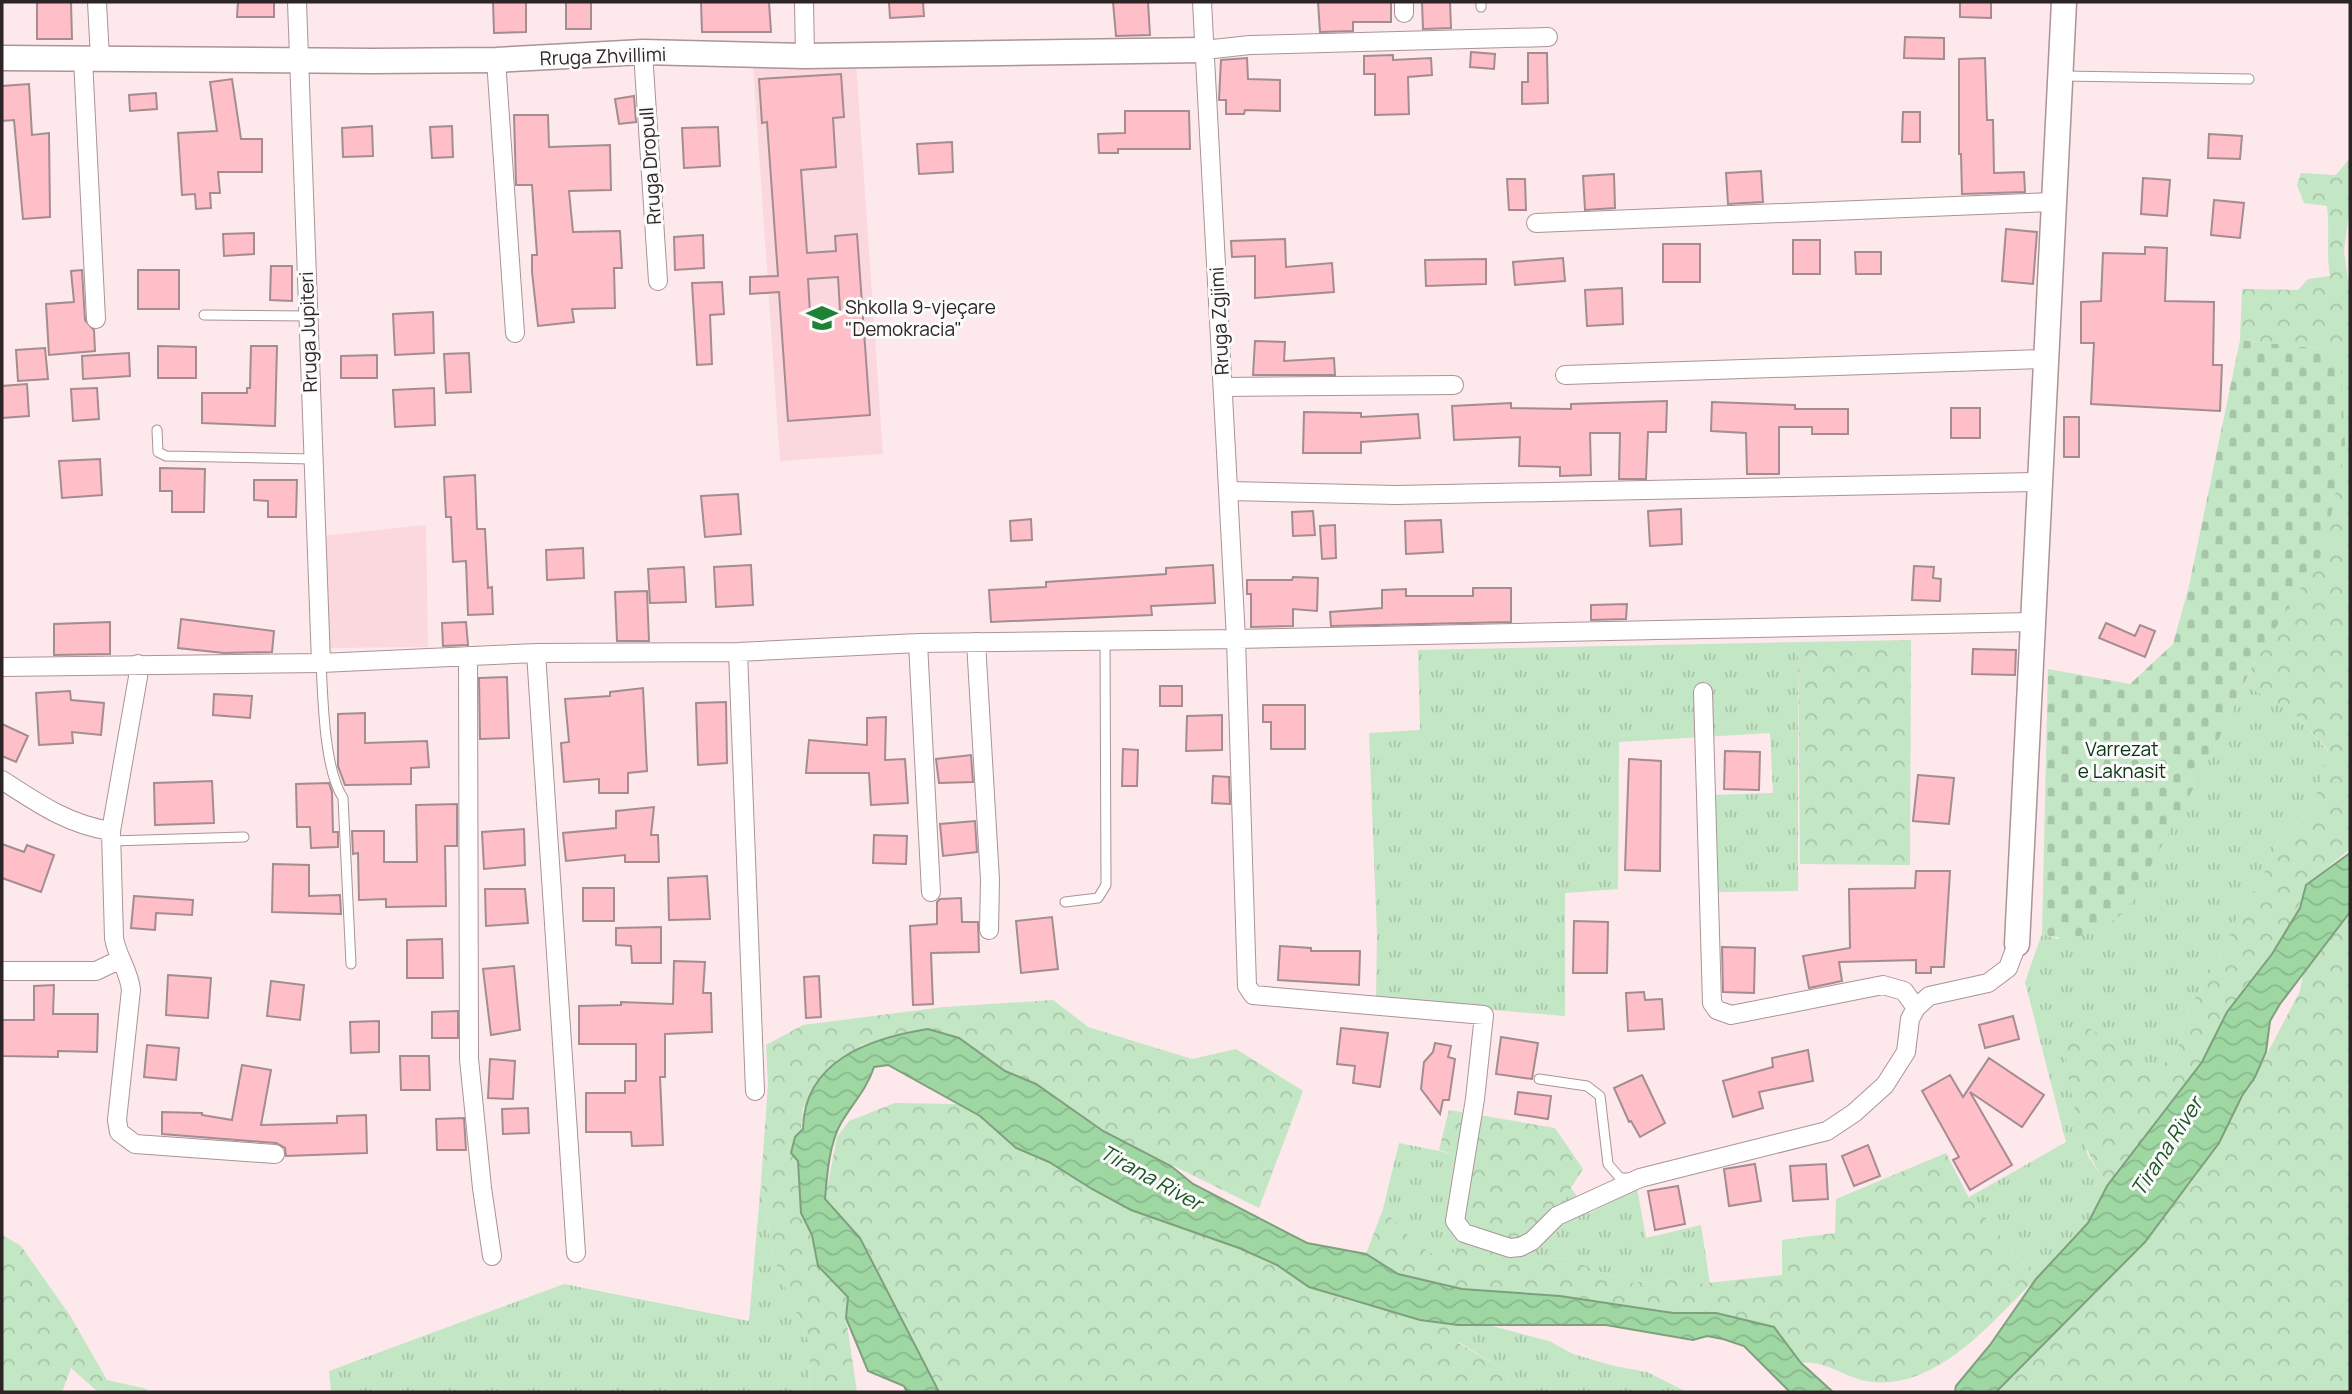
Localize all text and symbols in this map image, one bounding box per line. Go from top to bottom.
street label: Rruga Zhvillimi [539,41,667,71]
street label: Rruga Dropull [633,106,667,226]
street label: Rruga Zgjimi [1203,266,1235,376]
street label: Rruga Jupiteri [293,271,323,393]
place label: Shkolla 9-vjeçare "Demokracia" [845,294,996,342]
school or university icon: Shkolla 9-vjeçare "Demokracia" [805,301,839,335]
park label: Varrezat e Laknasit [2078,736,2166,784]
water label: Tirana River [2124,1089,2210,1201]
water label: Tirana River [1095,1138,1210,1218]

